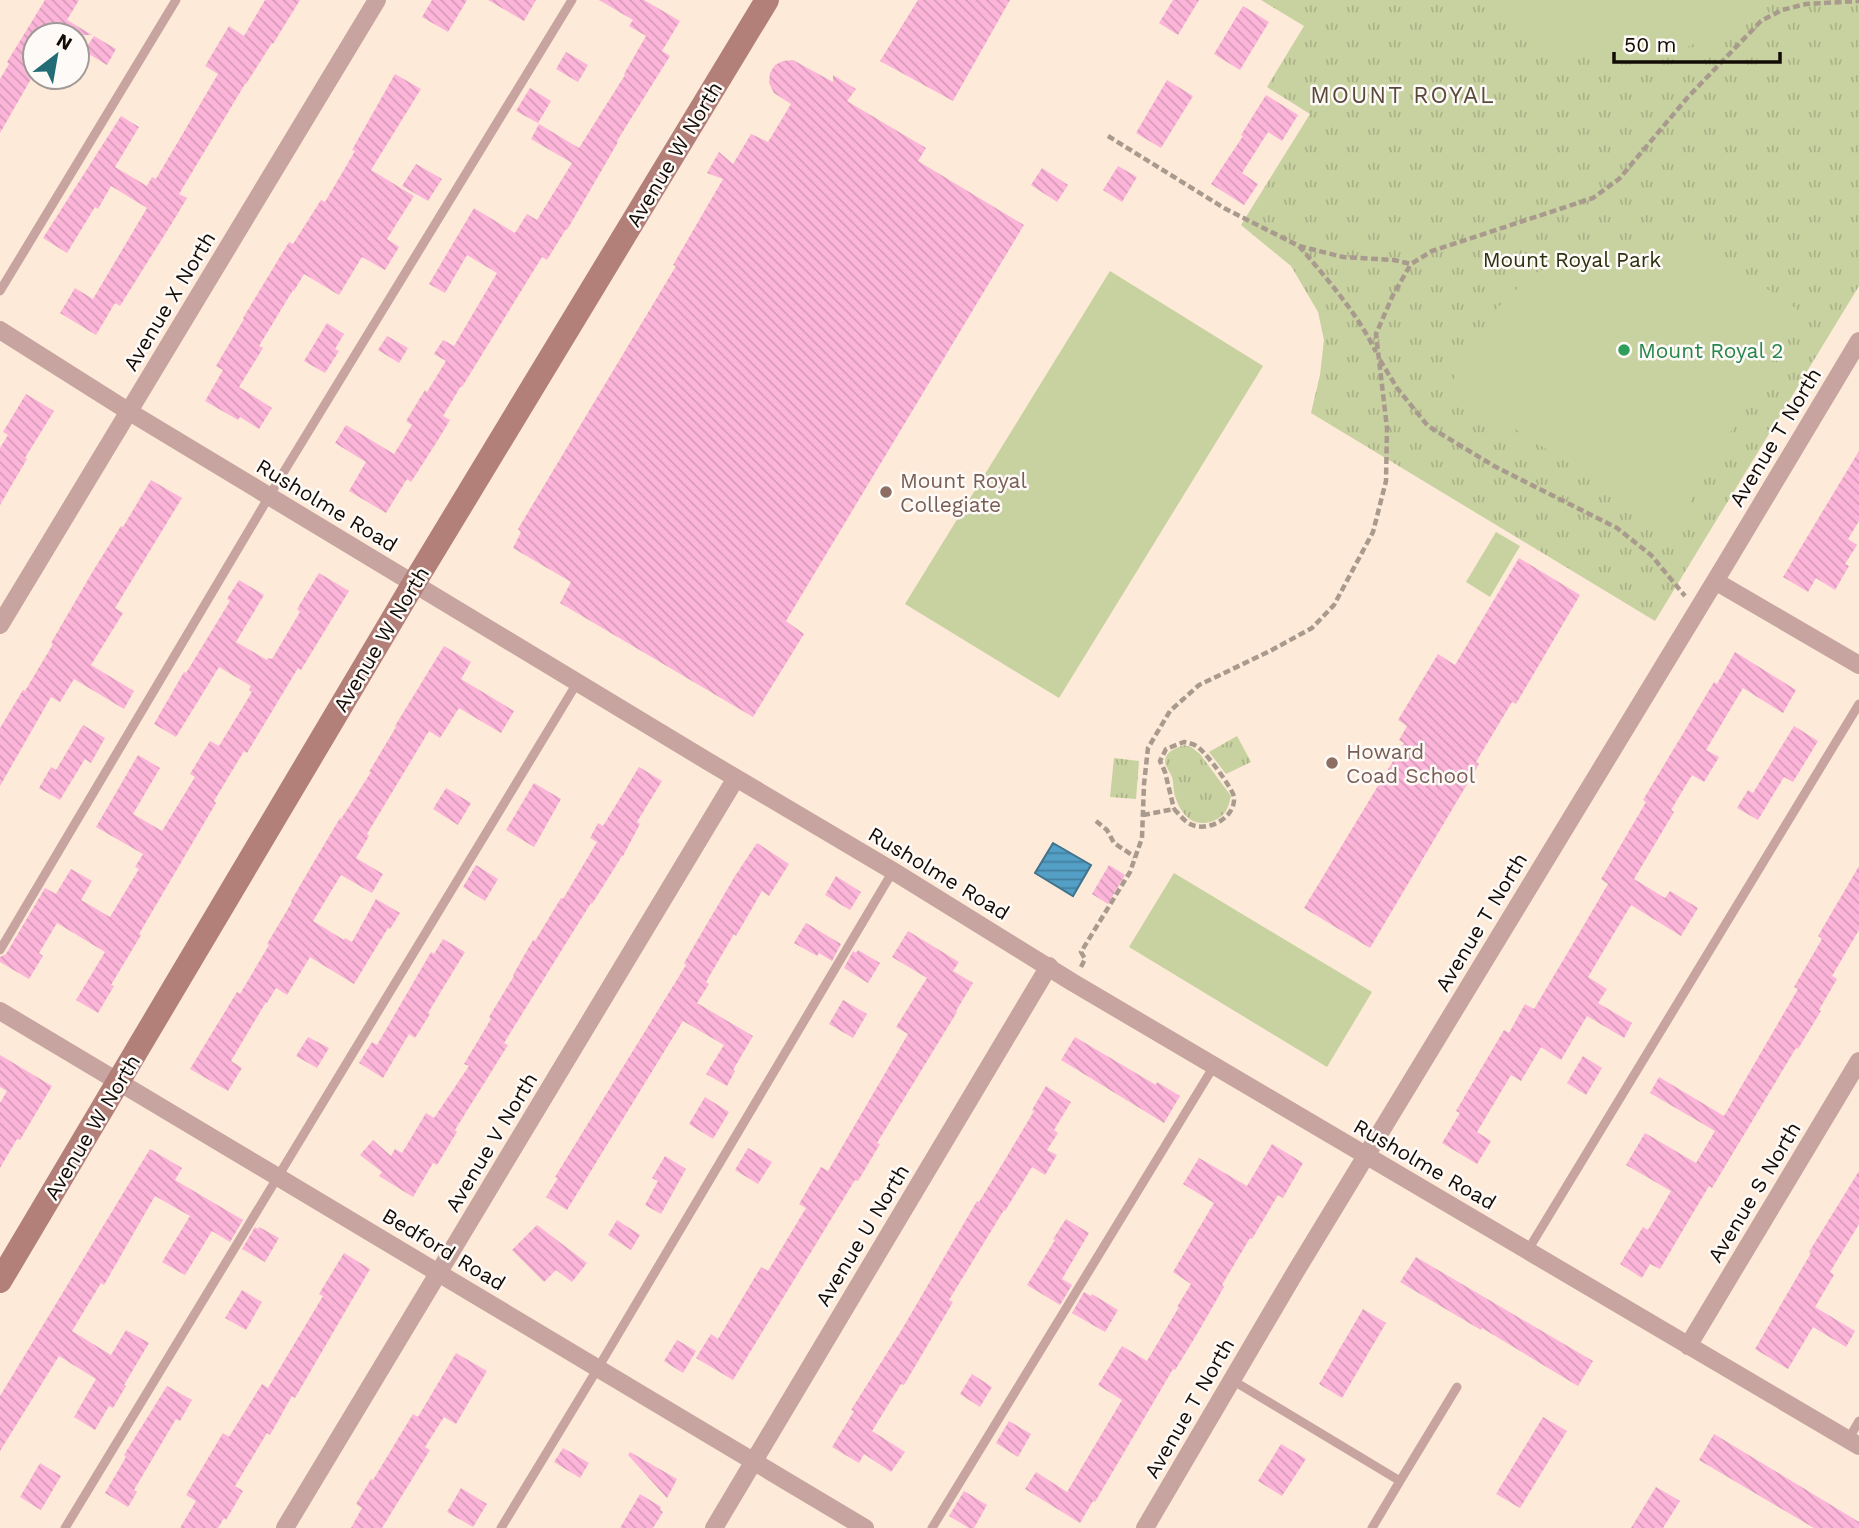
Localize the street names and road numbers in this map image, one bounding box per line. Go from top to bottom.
street label: Avenue W North [621,77,727,231]
street label: Avenue X North [118,227,220,375]
street label: Avenue T North [1724,363,1826,511]
street label: Rusholme Road [252,453,402,557]
street label: Avenue W North [328,562,434,716]
street label: Rusholme Road [864,821,1014,925]
street label: Avenue T North [1430,848,1532,996]
street label: Avenue W North [39,1050,145,1204]
street label: Avenue V North [440,1068,542,1216]
street label: Rusholme Road [1349,1113,1501,1215]
street label: Avenue S North [1702,1117,1806,1267]
street label: Avenue U North [810,1160,914,1310]
street label: Bedford Road [378,1202,510,1296]
street label: Avenue T North [1139,1333,1239,1483]

